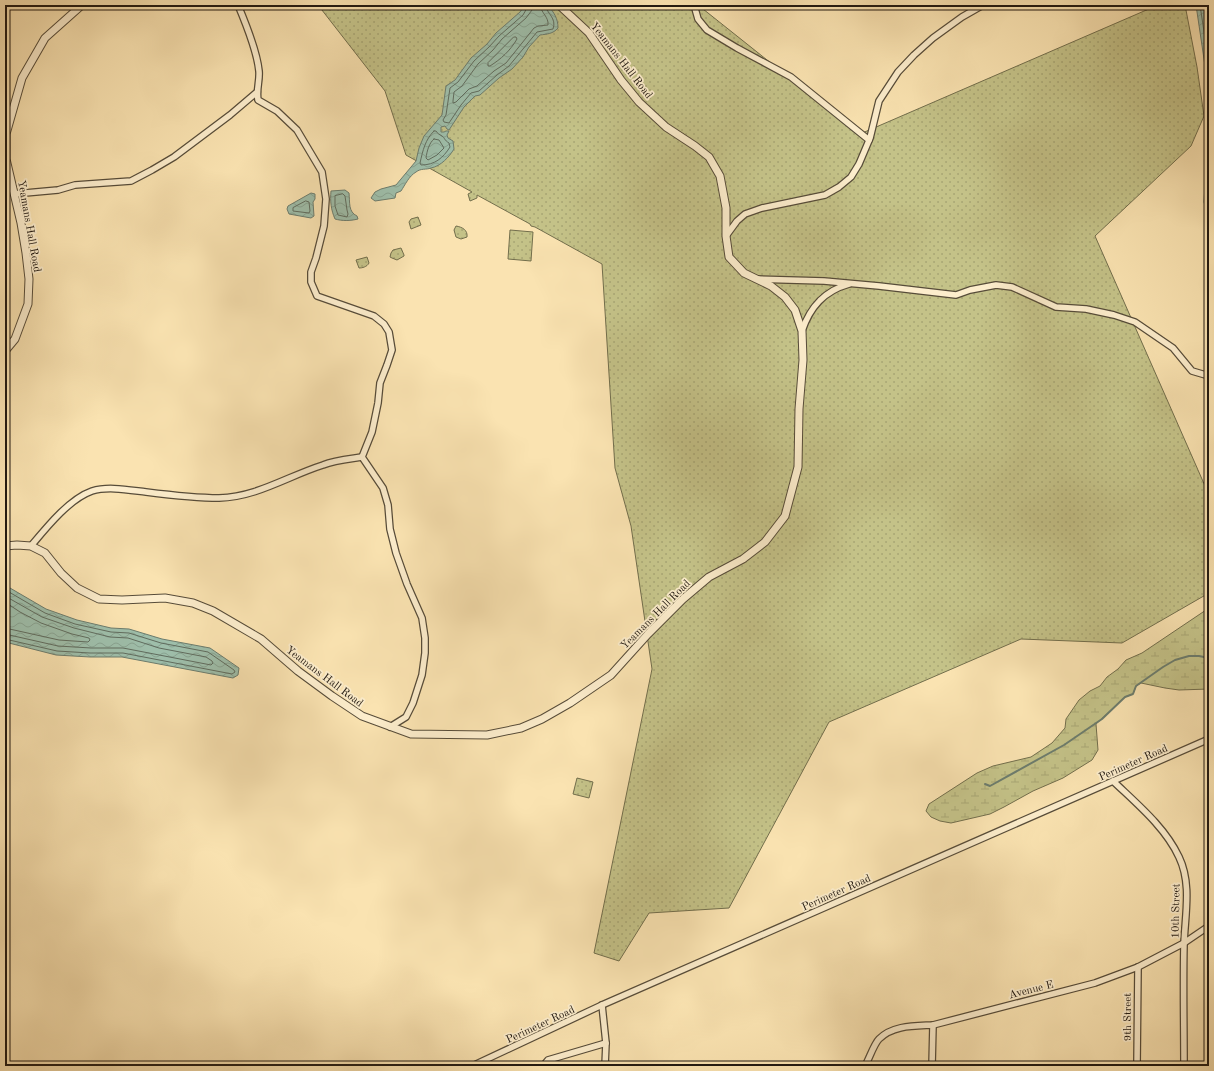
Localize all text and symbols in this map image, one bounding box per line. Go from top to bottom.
street label: Yeamans Hall Road [588,21,654,101]
street label: Yeamans Hall Road [15,179,42,273]
street label: Yeamans Hall Road [619,578,693,652]
street label: Yeamans Hall Road [284,645,365,710]
street label: Perimeter Road [1097,743,1170,783]
street label: Perimeter Road [800,873,873,913]
street label: 10th Street [1171,883,1182,939]
street label: Avenue E [1008,980,1055,1001]
street label: 9th Street [1123,993,1134,1041]
street label: Perimeter Road [505,1005,577,1046]

